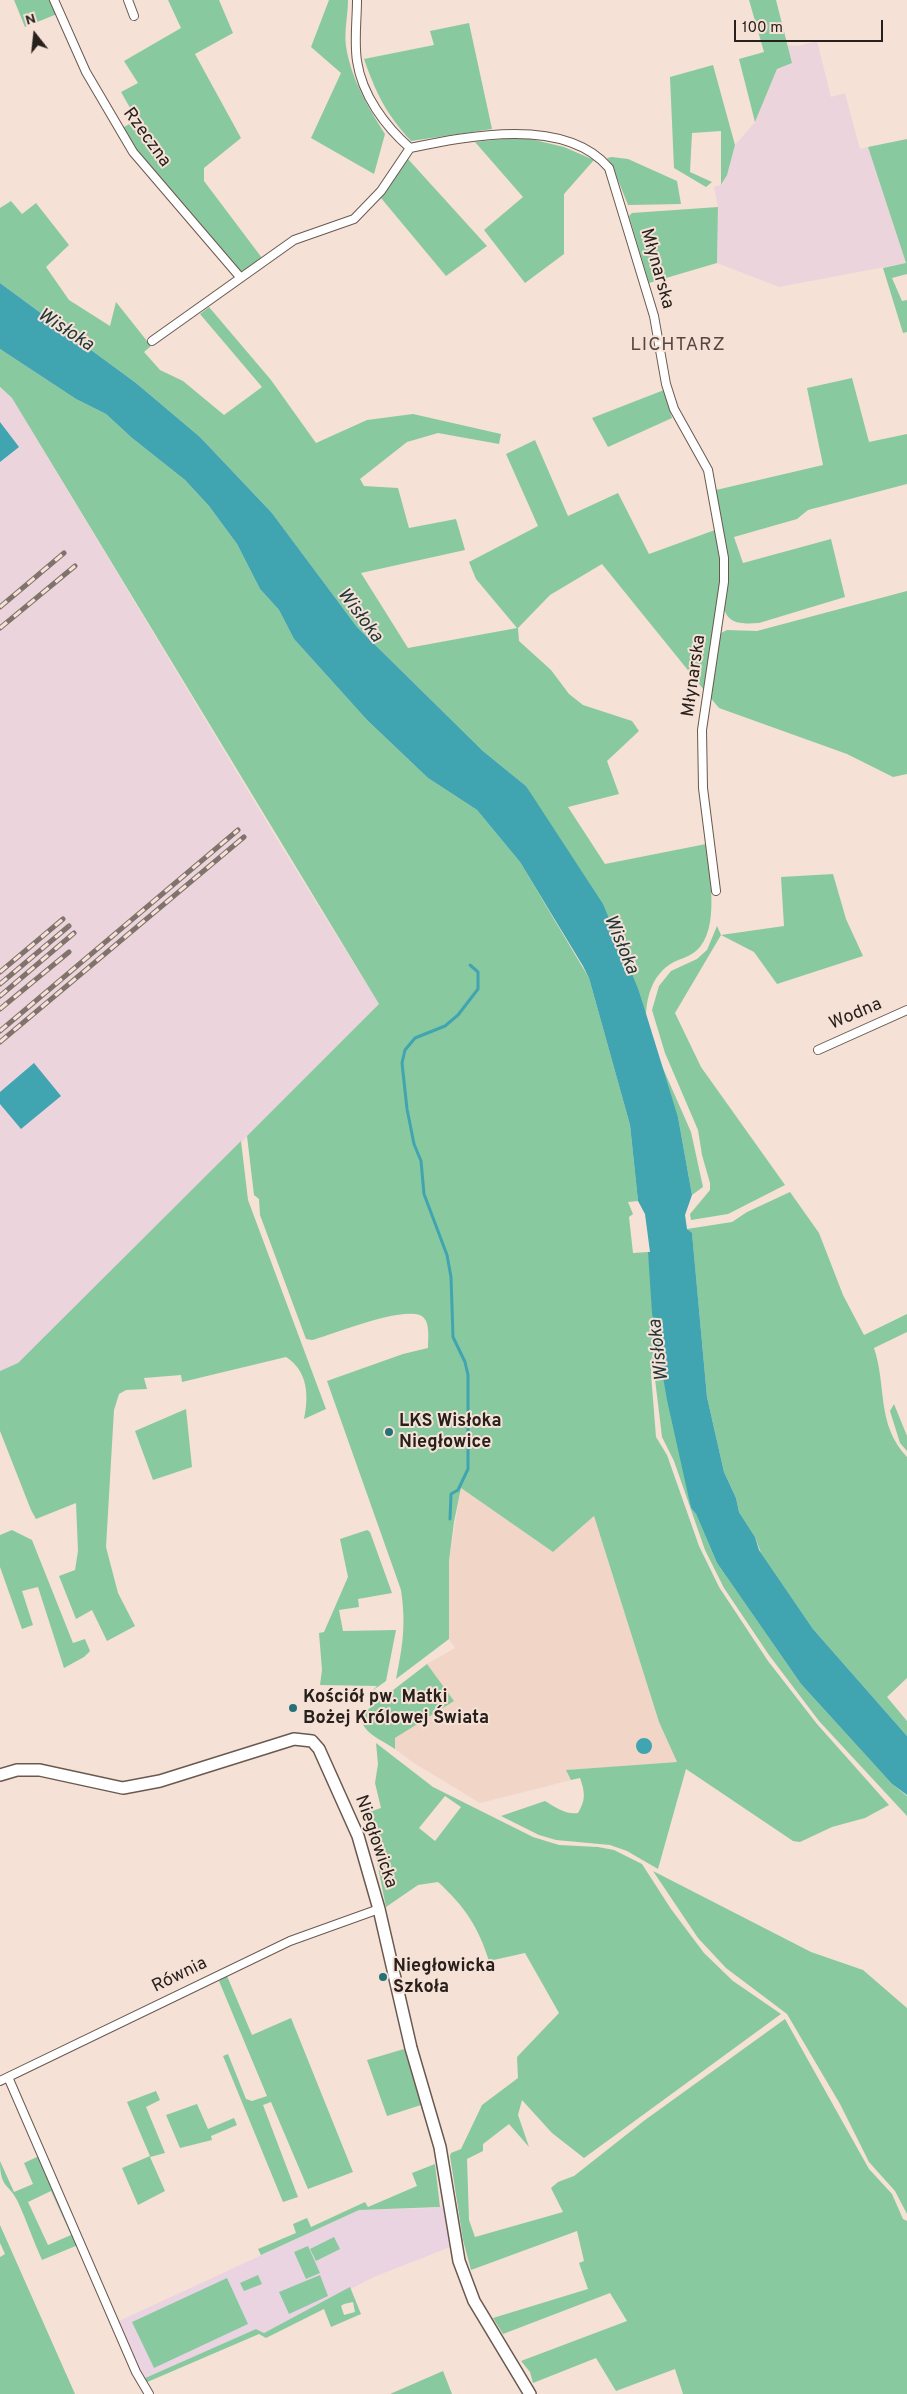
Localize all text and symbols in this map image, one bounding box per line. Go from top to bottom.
north arrow [10,10,60,60]
scale bar [737,10,886,42]
text: N [24,11,38,30]
text: 100 m [742,19,783,38]
street label: Rzeczna [117,104,175,172]
street label: Młynarska [634,226,678,312]
water label: Wisłoka [33,304,97,358]
district label: LICHTARZ [629,335,727,357]
water label: Wisłoka [331,584,387,648]
street label: Młynarska [679,634,711,718]
water label: Wisłoka [597,912,643,978]
street label: Wodna [827,994,885,1036]
water label: Wisłoka [645,1318,675,1382]
place label: LKS Wisłoka Niegłowice [399,1411,501,1454]
marker: LKS Wisłoka Niegłowice [383,1426,395,1438]
place label: Kościół pw. Matki Bożej Królowej Świata [303,1687,489,1730]
marker: Kościół pw. Matki Bożej Królowej Świata [287,1702,299,1714]
street label: Niegłowicka [349,1793,401,1891]
street label: Równia [149,1953,211,1999]
place label: Niegłowicka Szkoła [393,1956,495,1998]
marker: Niegłowicka Szkoła [377,1971,389,1983]

